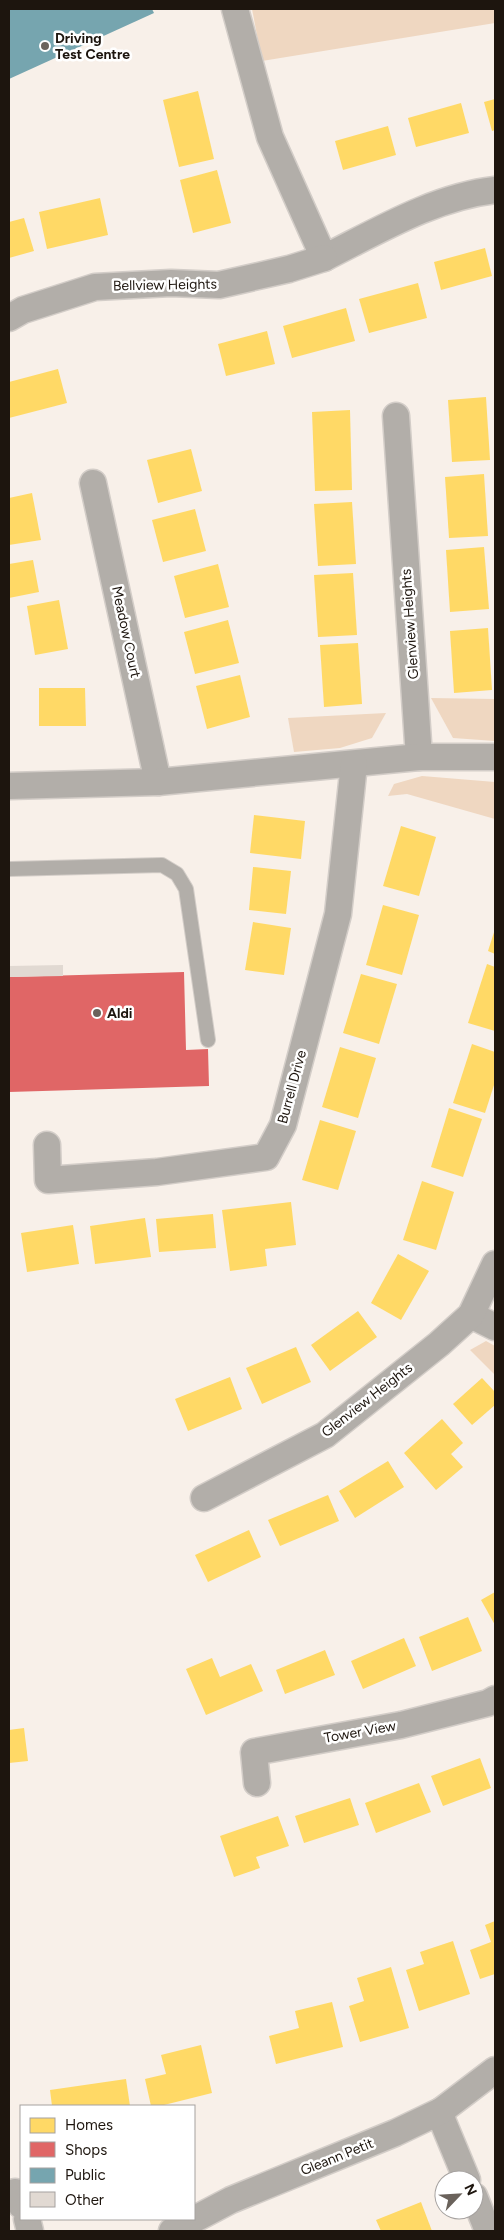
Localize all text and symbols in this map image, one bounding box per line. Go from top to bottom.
place label: Driving Test Centre [55,30,130,63]
marker: Driving Test Centre [39,40,51,52]
street label: Bellview Heights [113,276,217,294]
street label: Glenview Heights [398,568,422,680]
street label: Meadow Court [108,585,144,679]
place label: Aldi [107,1005,132,1022]
marker: Aldi [91,1007,103,1019]
street label: Burrell Drive [274,1048,310,1126]
street label: Glenview Heights [318,1359,416,1441]
street label: Tower View [323,1717,397,1747]
legend [20,2105,195,2220]
text: Homes [65,2116,113,2134]
street label: Gleann Petit [298,2135,376,2179]
text: Shops [65,2141,107,2159]
text: Public [65,2166,106,2184]
north arrow [434,2170,484,2220]
text: N [460,2181,480,2198]
text: Other [65,2191,104,2209]

